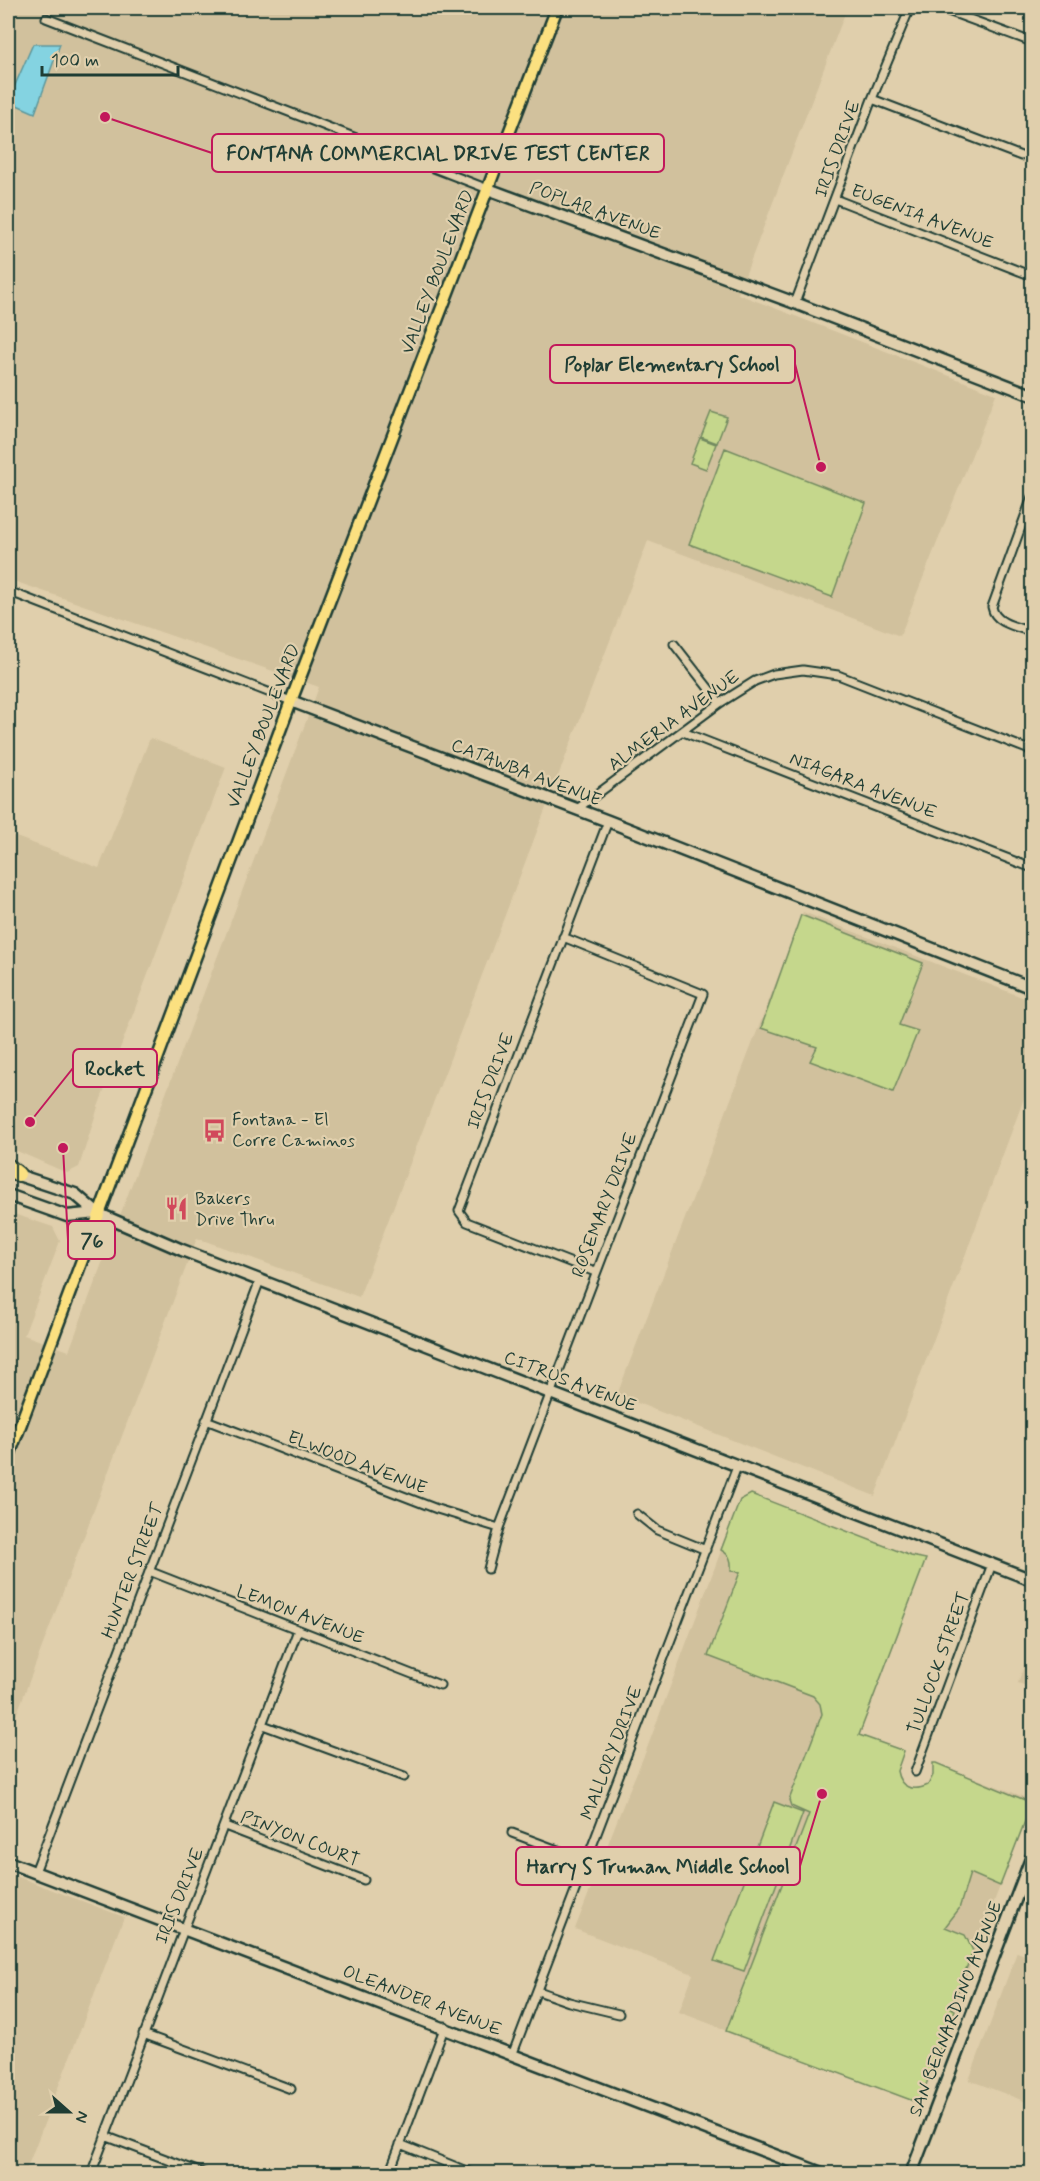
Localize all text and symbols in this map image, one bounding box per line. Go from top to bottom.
scale bar [42,39,178,77]
text: 100 m [51,49,99,73]
street label: IRIS DRIVE [809,97,867,201]
callout: FONTANA COMMERCIAL DRIVE TEST CENTER [212,134,664,172]
text: FONTANA COMMERCIAL DRIVE TEST CENTER [226,141,650,168]
street label: POPLAR AVENUE [526,176,664,246]
street label: EUGENIA AVENUE [847,179,997,255]
street label: VALLEY BOULEVARD [396,187,480,357]
callout: Poplar Elementary School [550,345,795,383]
text: Poplar Elementary School [564,352,780,379]
street label: VALLEY BOULEVARD [222,641,306,811]
street label: ALMERIA AVENUE [603,665,745,777]
street label: CATAWBA AVENUE [448,733,604,813]
street label: NIAGARA AVENUE [786,747,940,825]
street label: IRIS DRIVE [462,1029,521,1133]
callout: Rocket [73,1049,157,1087]
text: Rocket [85,1056,146,1083]
place label: Fontana - El Corre Caminos [232,1108,355,1153]
bus stop icon: Fontana - El Corre Caminos [201,1117,227,1143]
street label: ROSEMARY DRIVE [566,1129,644,1281]
place label: Bakers Drive Thru [195,1187,274,1232]
restaurant icon: Bakers Drive Thru [164,1196,190,1222]
callout: 76 [68,1221,115,1259]
text: 76 [80,1228,104,1255]
street label: CITRUS AVENUE [500,1346,640,1418]
street label: ELWOOD AVENUE [284,1425,430,1501]
street label: HUNTER STREET [96,1499,170,1642]
street label: LEMON AVENUE [233,1580,367,1650]
street label: TULLOCK STREET [902,1588,976,1737]
street label: MALLORY DRIVE [575,1682,649,1824]
street label: PINYON COURT [237,1805,363,1873]
street label: IRIS DRIVE [150,1844,210,1948]
callout: Harry S Truman Middle School [516,1847,800,1885]
text: Harry S Truman Middle School [526,1854,790,1881]
street label: SAN BERNARDINO AVENUE [904,1898,1008,2120]
street label: OLEANDER AVENUE [339,1960,505,2042]
north arrow [39,2082,99,2142]
text: N [70,2108,93,2126]

